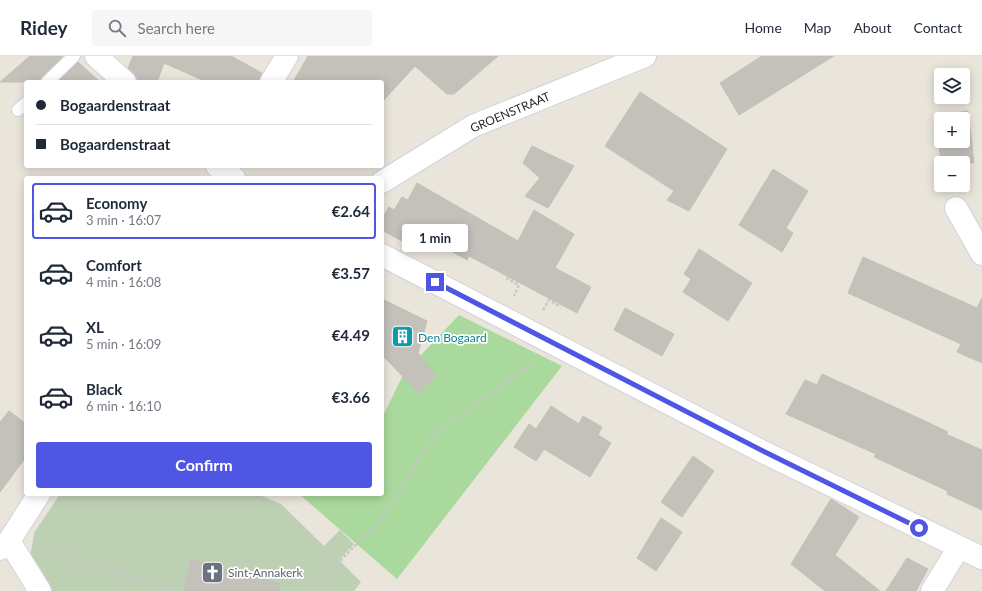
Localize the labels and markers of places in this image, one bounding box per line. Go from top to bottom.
building icon: Den Bogaard [389,324,415,350]
place label: Den Bogaard [418,330,487,345]
church icon: Sint-Annakerk [199,559,225,585]
place label: Sint-Annakerk [228,565,304,580]

